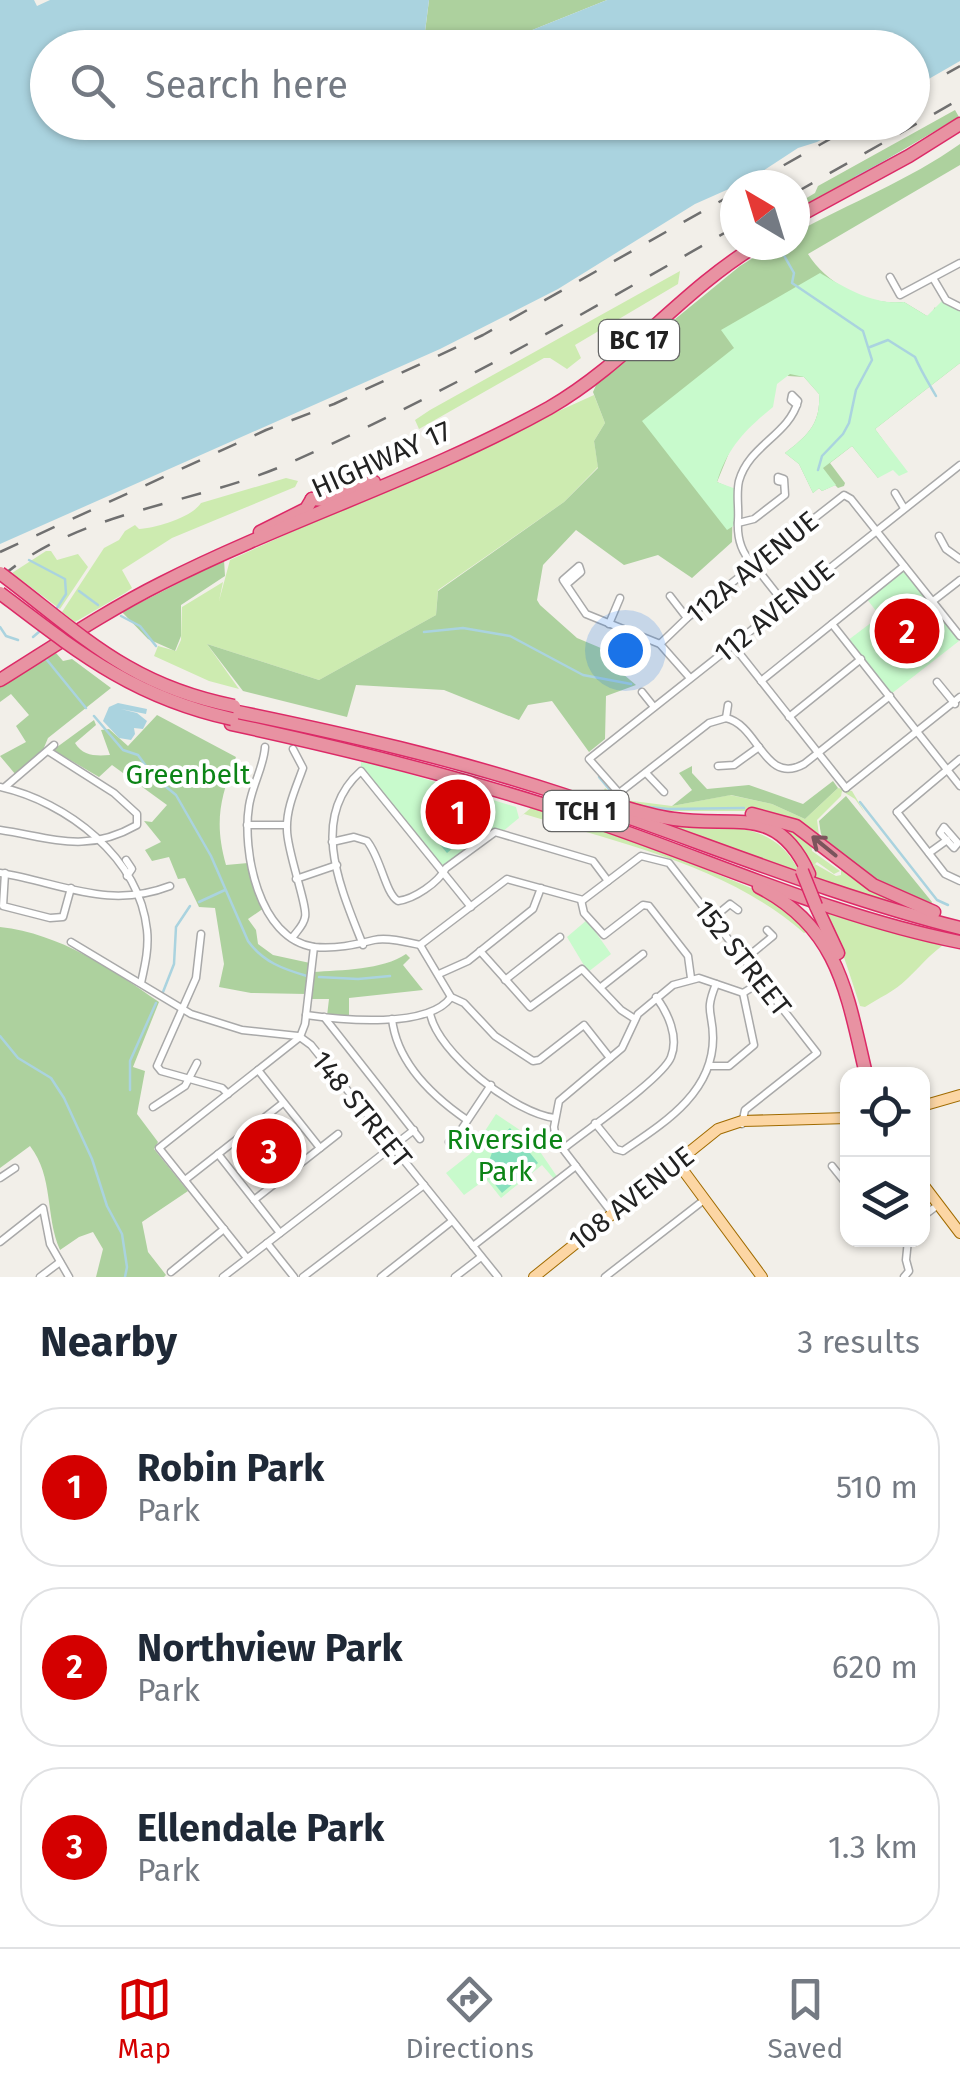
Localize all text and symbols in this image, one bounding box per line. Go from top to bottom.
search box [30,30,930,140]
icon: search [65,58,120,113]
text: Search here [145,62,348,108]
north arrow [720,170,810,260]
road number: BC 17 [599,320,679,360]
street label: HIGHWAY 17 [306,414,456,505]
street label: 112A AVENUE [680,504,825,631]
street label: 112 AVENUE [708,553,841,670]
pin: 2 [874,594,940,668]
your location [600,625,651,676]
park label: Greenbelt [126,758,251,791]
pin: 1 [426,774,490,850]
road number: TCH 1 [544,791,628,831]
one-way arrow [811,835,837,857]
street label: 152 STREET [687,894,798,1023]
street label: 148 STREET [305,1044,419,1175]
map controls [840,1067,930,1247]
button: locate [840,1067,930,1157]
pin: 3 [236,1114,302,1188]
park label: Riverside Park [446,1123,564,1188]
street label: 108 AVENUE [562,1139,700,1257]
button: layers [840,1157,930,1247]
text: Nearby [40,1317,177,1367]
text: 3 results [797,1323,920,1361]
text: Robin Park [137,1445,324,1491]
text: 1 [67,1468,82,1506]
text: 510 m [836,1468,918,1506]
text: Park [137,1491,200,1529]
text: Northview Park [137,1625,403,1671]
text: 2 [66,1648,83,1686]
text: 620 m [832,1648,918,1686]
text: Park [137,1671,200,1709]
text: Ellendale Park [137,1805,384,1851]
text: 3 [66,1828,83,1866]
text: 1.3 km [828,1828,918,1866]
text: Park [137,1851,200,1889]
tab: Map [117,1972,172,2065]
tab: Directions [405,1972,534,2065]
tab: Saved [767,1972,843,2065]

